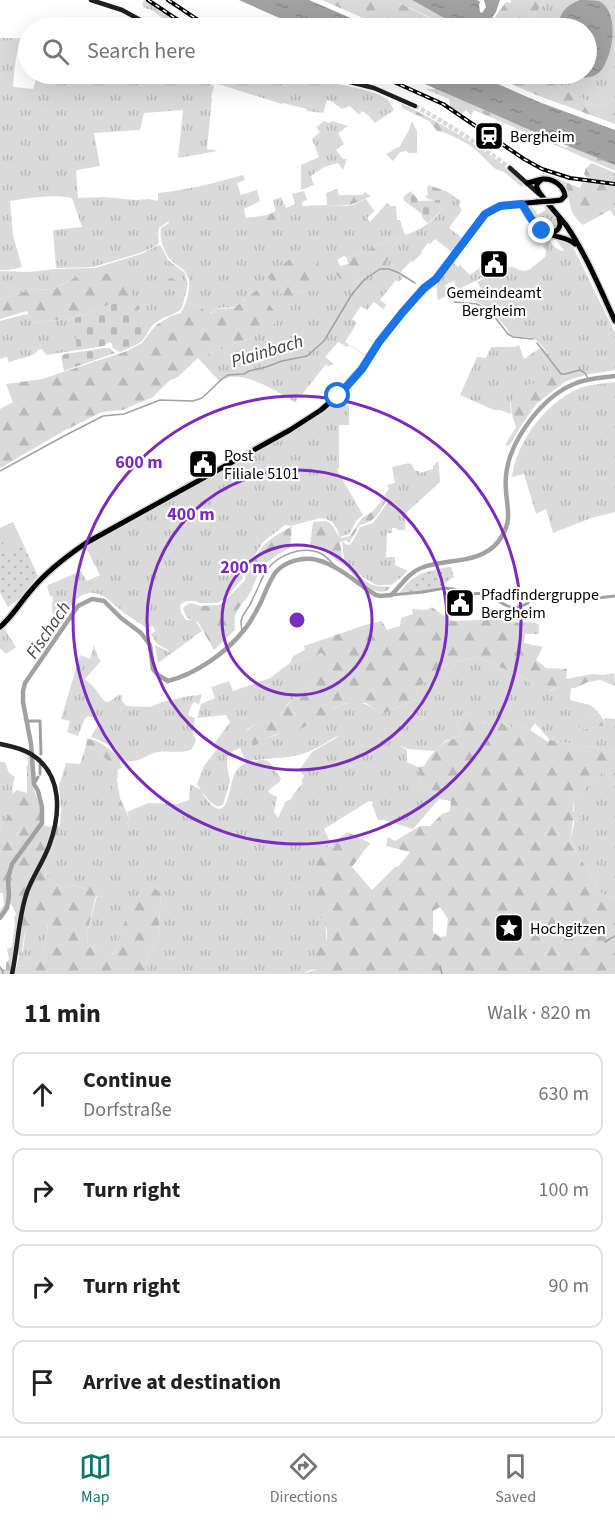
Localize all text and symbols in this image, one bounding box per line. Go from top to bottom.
search box [18,18,597,84]
icon: search [39,35,72,68]
text: Search here [87,35,195,67]
station icon: Bergheim [473,120,505,152]
place label: Bergheim [510,126,575,148]
route end [528,217,554,243]
public building icon: Gemeindeamt Bergheim [478,248,510,280]
place label: Gemeindeamt Bergheim [446,282,542,322]
water label: Plainbach [228,329,306,374]
route start [324,382,350,408]
place label: Post Filiale 5101 [224,445,299,485]
public building icon: Post Filiale 5101 [187,448,219,480]
text: 600 m [115,450,163,475]
text: 400 m [167,502,215,527]
text: 200 m [220,555,268,580]
place label: Pfadfindergruppe Bergheim [481,584,599,624]
public building icon: Pfadfindergruppe Bergheim [444,587,476,619]
water label: Fischach [20,597,77,664]
centre of rings [287,610,307,630]
place icon: Hochgitzen [493,912,525,944]
place label: Hochgitzen [530,918,606,940]
text: 11 min [24,995,101,1032]
text: Walk · 820 m [487,999,591,1027]
text: Continue [83,1064,172,1096]
icon: ahead [26,1078,59,1111]
text: 630 m [539,1080,589,1108]
text: Dorfstraße [83,1096,172,1124]
icon: right [26,1174,59,1207]
text: Turn right [83,1174,180,1206]
text: 100 m [539,1176,589,1204]
icon: right [26,1270,59,1303]
text: Turn right [83,1270,180,1302]
text: 90 m [549,1272,589,1300]
icon: arrive [26,1366,59,1399]
text: Arrive at destination [83,1366,281,1398]
tab: Map [79,1450,112,1508]
tab: Directions [270,1450,337,1508]
tab: Saved [495,1450,536,1508]

